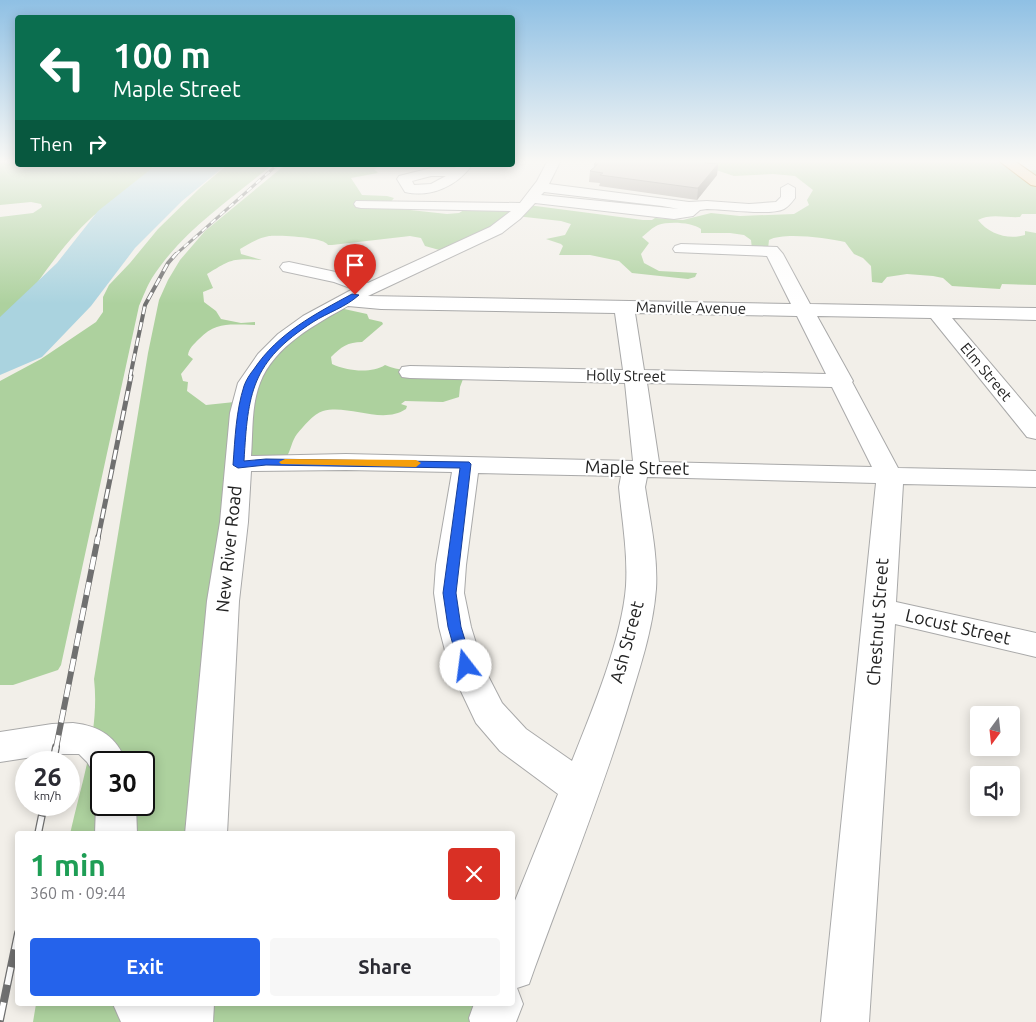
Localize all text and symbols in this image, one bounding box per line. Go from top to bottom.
icon: left [30,35,95,100]
text: 100 m [113,35,211,75]
text: Maple Street [113,76,241,101]
icon: right [83,130,111,158]
text: Then [30,133,73,155]
pin [334,244,376,295]
icon: arrive [341,251,369,279]
street label: Manville Avenue [636,298,746,317]
street label: Elm Street [957,339,1016,404]
street label: Holly Street [586,366,666,385]
street label: Maple Street [585,456,689,478]
street label: New River Road [211,484,245,613]
street label: Chestnut Street [863,557,891,687]
street label: Ash Street [605,598,647,685]
street label: Locust Street [904,604,1013,648]
position arrow [439,639,491,691]
north arrow [970,706,1020,756]
map controls [970,706,1020,816]
speed limit sign: 30 [90,751,155,816]
text: 26 [33,763,62,791]
button: sound [970,766,1020,816]
text: km/h [34,789,61,802]
text: 1 min [30,848,106,882]
button: close [448,848,500,900]
text: 360 m · 09:44 [30,884,126,902]
button: Exit [30,938,260,996]
button: Share [270,938,500,996]

